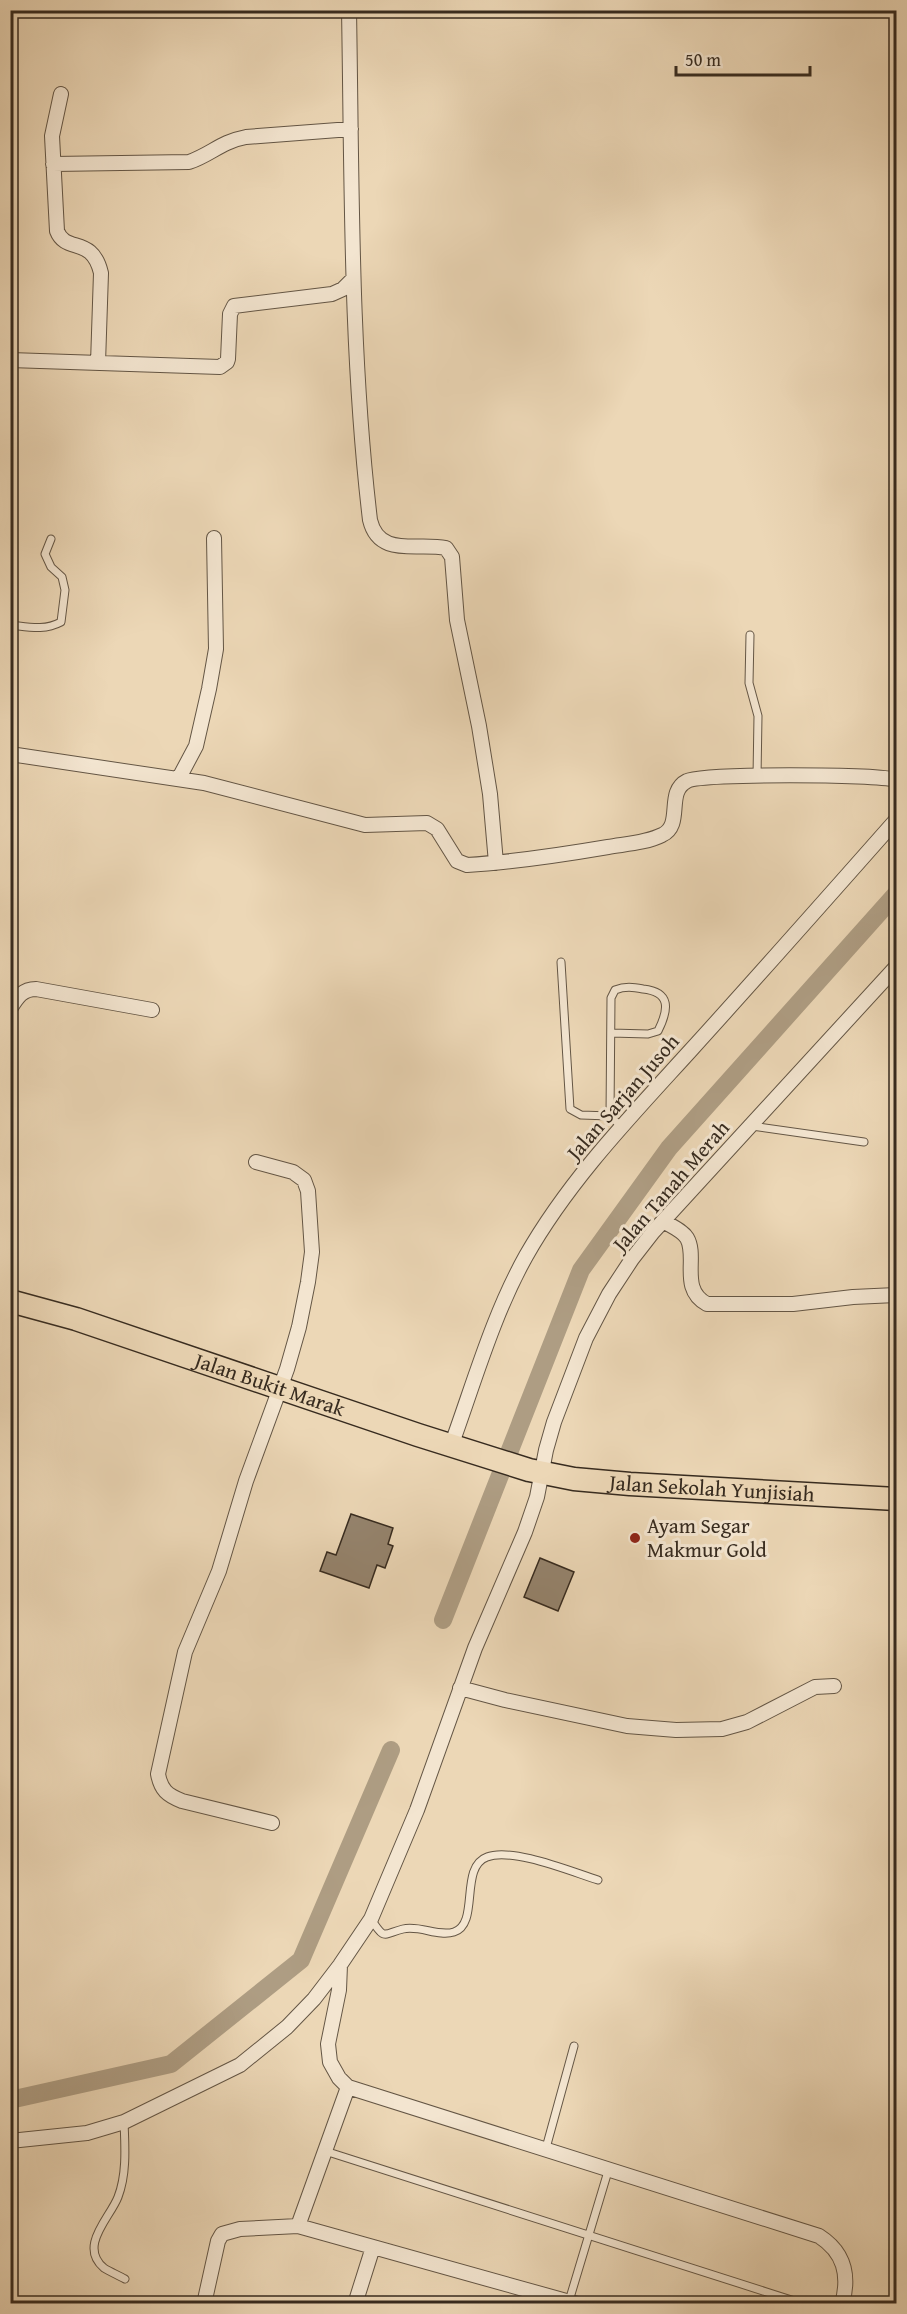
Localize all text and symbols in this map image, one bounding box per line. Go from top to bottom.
scale bar [676,39,810,77]
text: 50 m [685,46,721,73]
street label: Jalan Sarjan Jusoh [557,1027,686,1169]
street label: Jalan Tanah Merah [603,1113,737,1260]
street label: Jalan Bukit Marak [188,1343,350,1424]
street label: Jalan Sekolah Yunjisiah [605,1466,816,1509]
place label: Ayam Segar Makmur Gold [647,1510,768,1565]
marker: Ayam Segar Makmur Gold [628,1531,642,1545]

